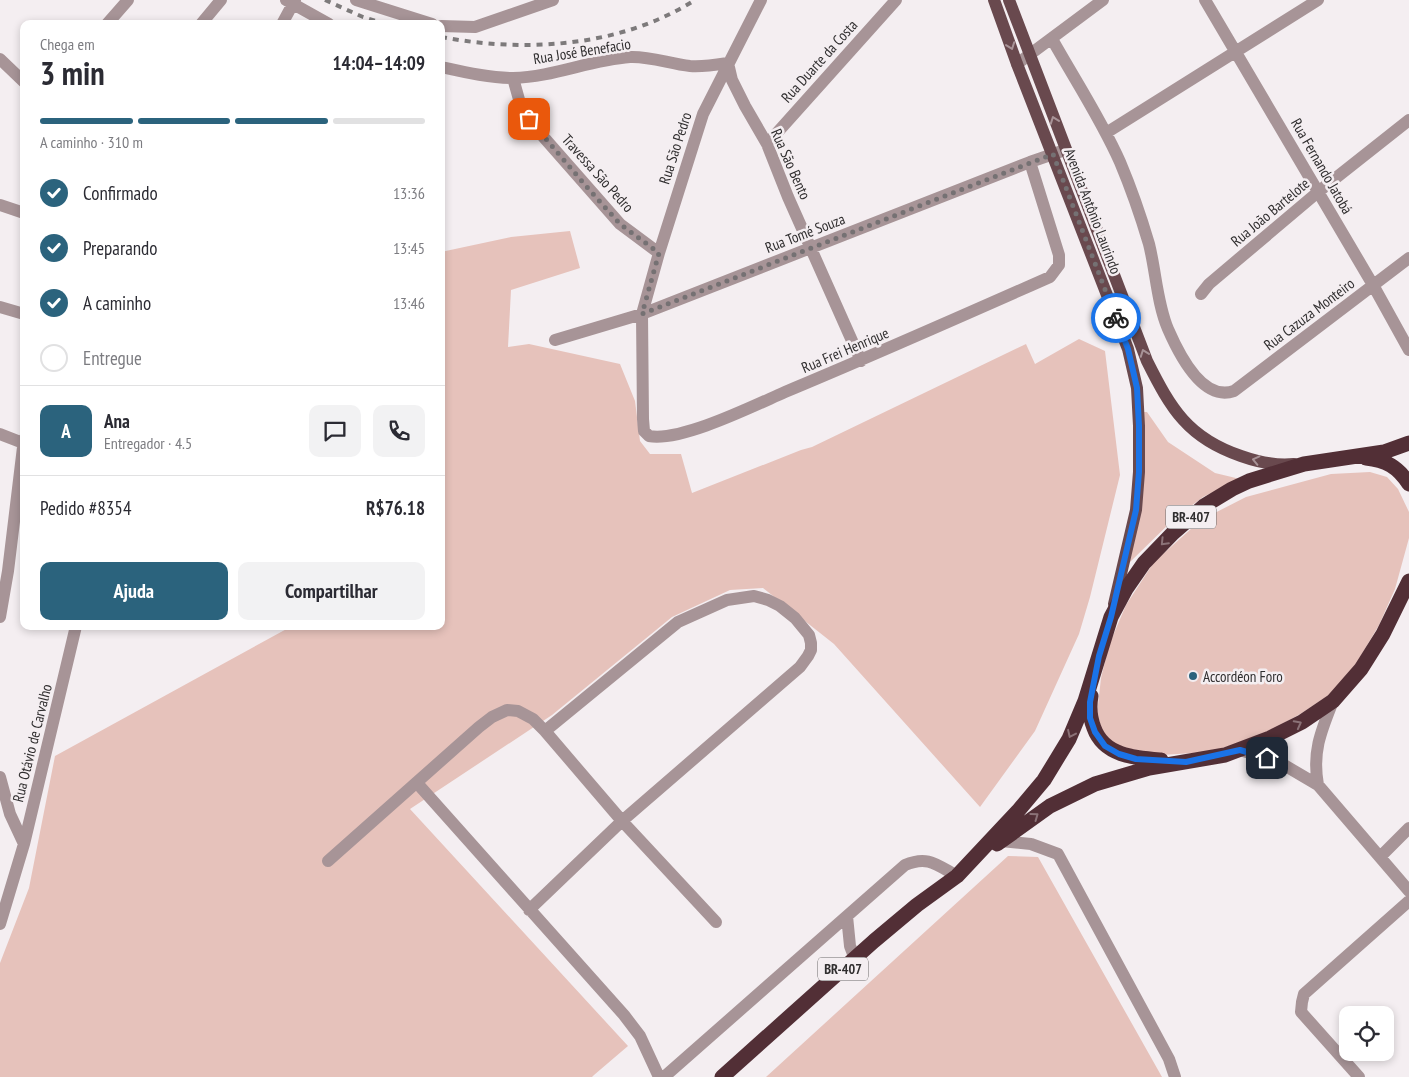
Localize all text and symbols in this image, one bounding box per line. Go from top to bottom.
street label: Rua Duarte da Costa [777,16,861,106]
text: Chega em [40,34,95,54]
street label: Rua José Benefacio [532,34,632,68]
one-way arrow [1005,41,1015,50]
text: 14:04–14:09 [332,51,425,75]
text: 3 min [40,52,105,94]
pin [508,98,550,140]
icon: bag [515,105,543,133]
street label: Rua São Pedro [654,110,696,186]
street label: Rua Fernando Jatobá [1287,115,1357,217]
one-way arrow [1050,116,1060,125]
street label: Rua São Bento [767,126,815,202]
street label: Travessa São Pedro [558,130,638,216]
text: A caminho · 310 m [40,132,143,152]
street label: Avenida Antônio Laurindo [1060,146,1126,276]
street label: Rua João Bartelote [1227,174,1313,250]
icon: check [40,179,68,207]
text: Confirmado [83,181,158,205]
text: 13:36 [393,183,425,203]
street label: Rua Tomé Souza [762,209,848,257]
icon: check [40,234,68,262]
text: Preparando [83,236,158,260]
text: 13:45 [393,238,425,258]
street label: Rua Cazuza Monteiro [1260,274,1358,354]
icon: check [40,289,68,317]
text: A caminho [83,291,151,315]
text: 13:46 [393,293,425,313]
courier [1091,293,1141,343]
icon: bike [1102,304,1130,332]
street label: Rua Frei Henrique [798,323,892,377]
text: Entregue [83,346,142,370]
one-way arrow [1140,349,1150,358]
button: chat [309,405,361,457]
button: phone [373,405,425,457]
text: Ana [104,409,130,433]
text: A [61,419,71,443]
text: Entregador · 4.5 [104,433,192,453]
one-way arrow [1251,455,1260,466]
text: Pedido #8354 [40,496,131,520]
text: R$76.18 [366,496,425,520]
road number: BR-407 [1166,506,1216,528]
one-way arrow [1161,536,1170,545]
button: Ajuda [40,562,228,620]
button: Compartilhar [238,562,425,620]
place label: Accordéon Foro [1203,667,1283,686]
marker: Accordéon Foro [1187,670,1199,682]
street label: Rua Otávio de Carvalho [8,682,56,804]
one-way arrow [1293,720,1302,730]
one-way arrow [1067,729,1077,738]
pin [1246,737,1288,779]
icon: home [1253,744,1281,772]
one-way arrow [1029,813,1039,822]
road number: BR-407 [818,958,868,981]
map controls [1339,1006,1394,1061]
button: locate [1339,1006,1394,1061]

